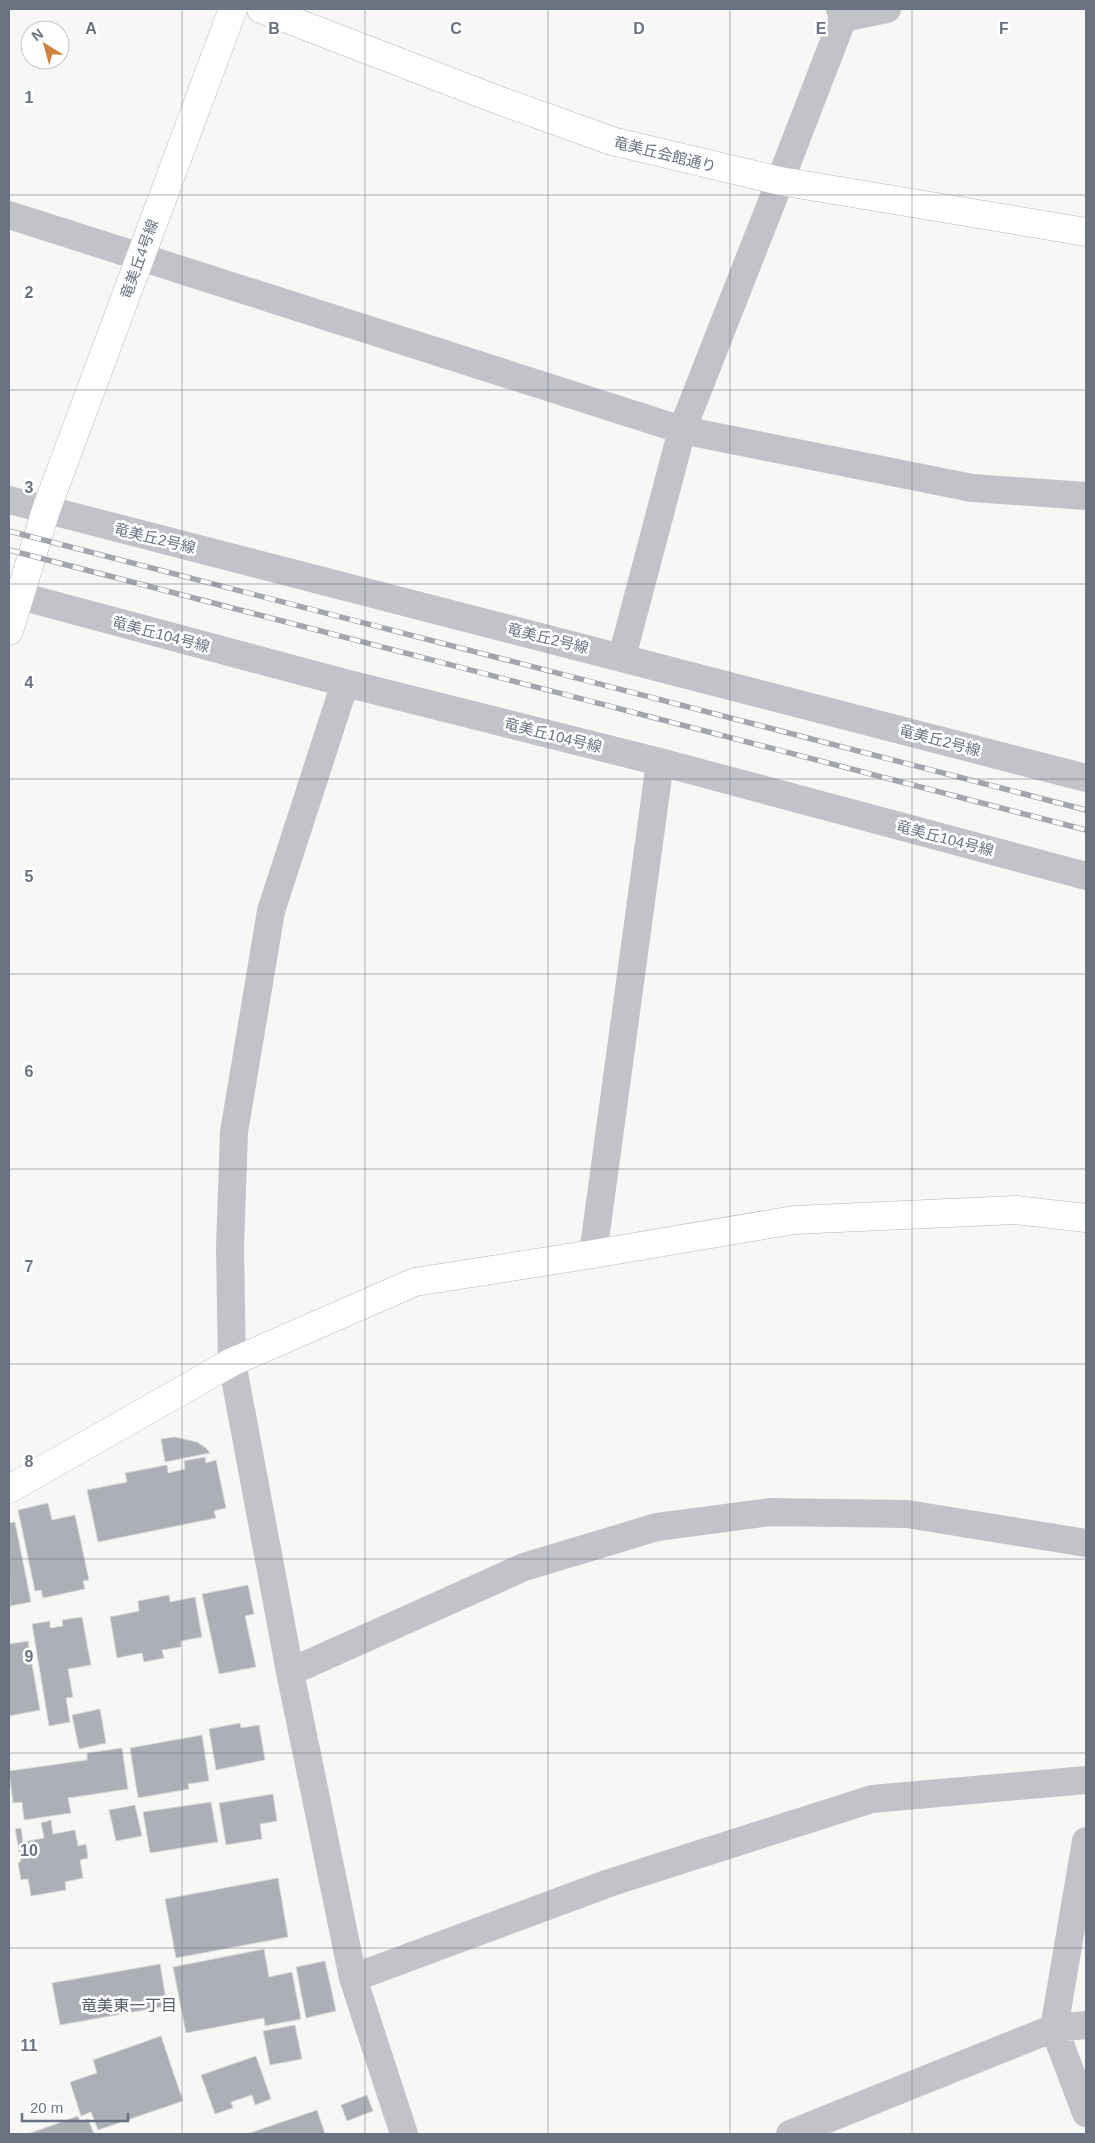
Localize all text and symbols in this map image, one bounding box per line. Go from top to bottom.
north arrow [20,20,70,70]
text: A [85,20,97,37]
text: B [268,20,280,37]
text: C [450,20,462,37]
text: D [633,20,645,37]
text: E [816,20,827,37]
text: F [999,20,1009,37]
text: N [28,25,46,44]
text: 1 [25,89,34,106]
street label: 竜美丘会館通り [612,133,718,175]
street label: 竜美丘4号線 [117,217,161,301]
text: 2 [25,284,34,301]
text: 3 [25,479,34,496]
street label: 竜美丘2号線 [113,520,197,556]
street label: 竜美丘104号線 [110,613,212,655]
street label: 竜美丘2号線 [506,620,590,656]
text: 4 [25,674,34,691]
street label: 竜美丘104号線 [502,715,604,755]
street label: 竜美丘2号線 [898,721,982,759]
street label: 竜美丘104号線 [894,817,996,859]
text: 5 [25,868,34,885]
text: 6 [25,1063,34,1080]
text: 7 [25,1258,34,1275]
text: 8 [25,1453,34,1470]
text: 9 [25,1648,34,1665]
text: 10 [20,1842,38,1859]
district label: 竜美東一丁目 [81,1997,177,2014]
text: 11 [21,2037,38,2054]
scale bar [22,2090,129,2122]
text: 20 m [30,2099,63,2116]

